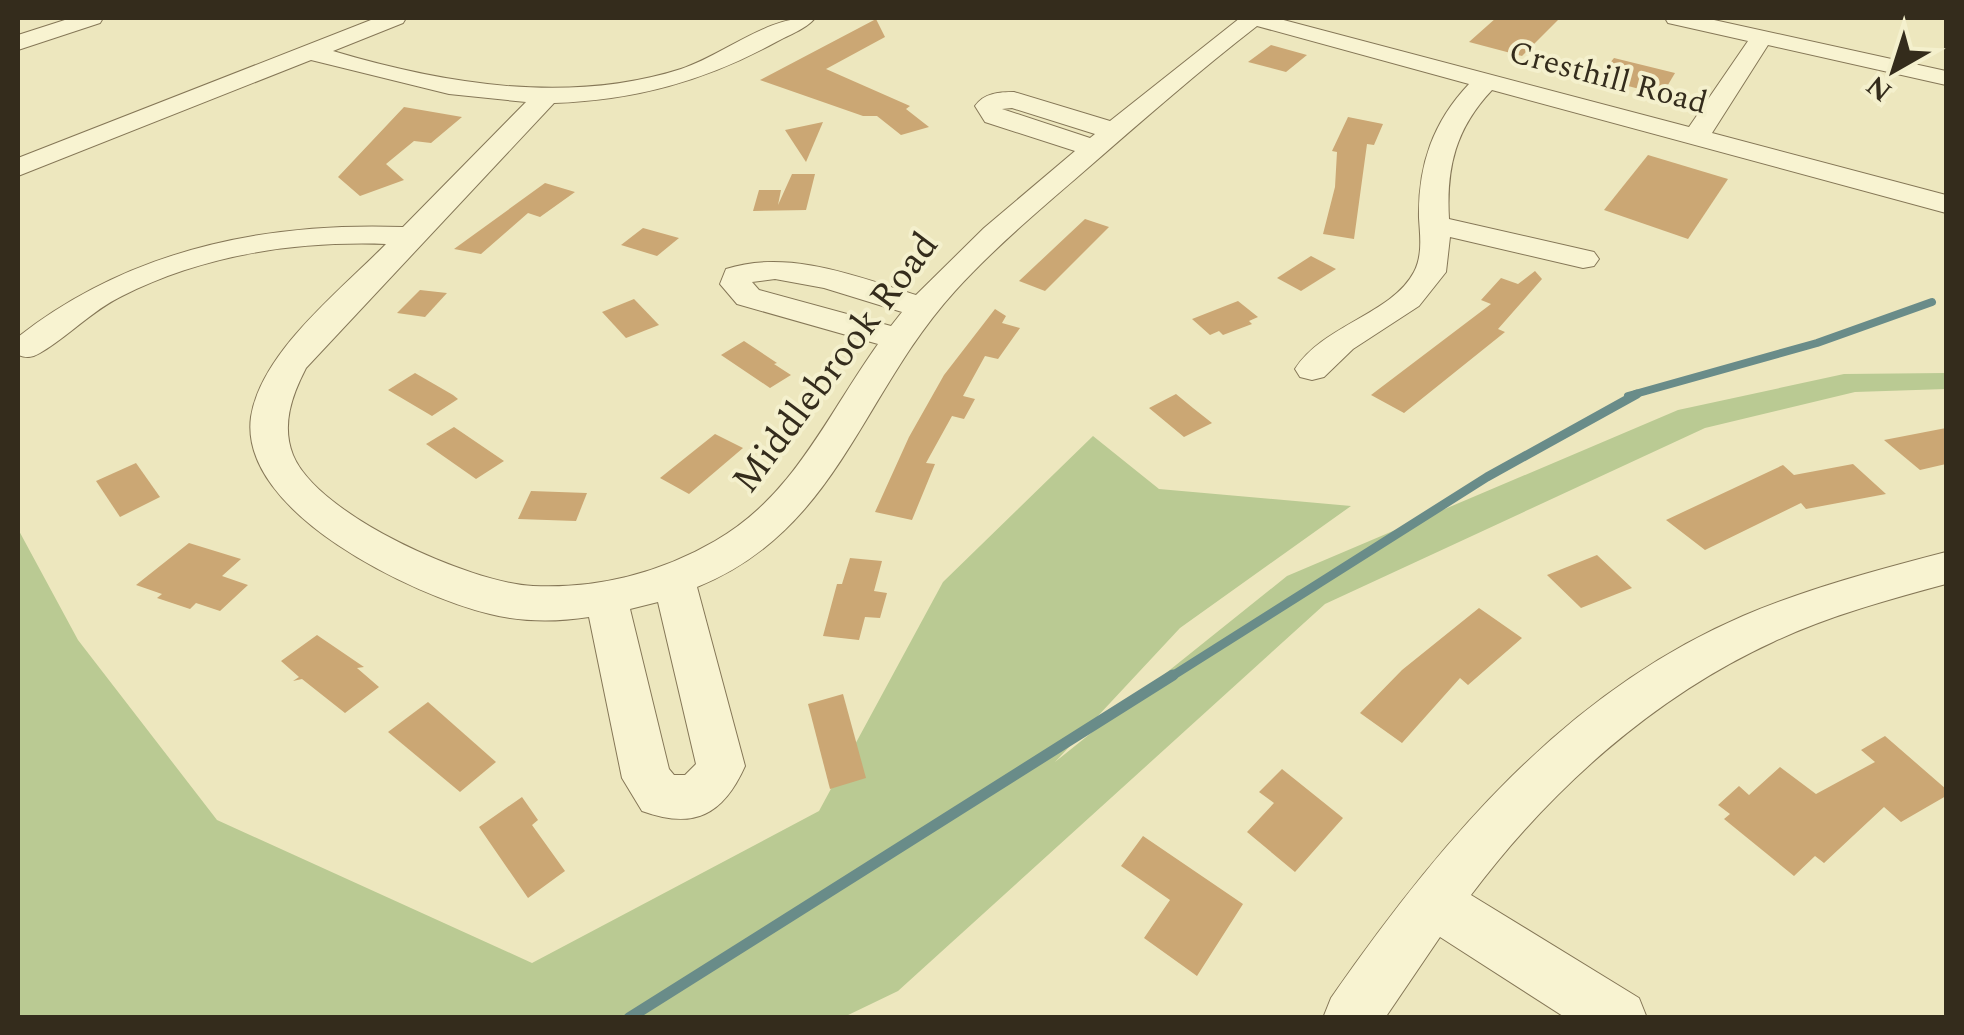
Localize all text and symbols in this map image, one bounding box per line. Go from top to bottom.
north arrow [1844,20,1944,120]
street label: Cresthill Road [1503,28,1713,128]
text: N [1857,64,1902,112]
street label: Middlebrook Road [718,220,954,506]

